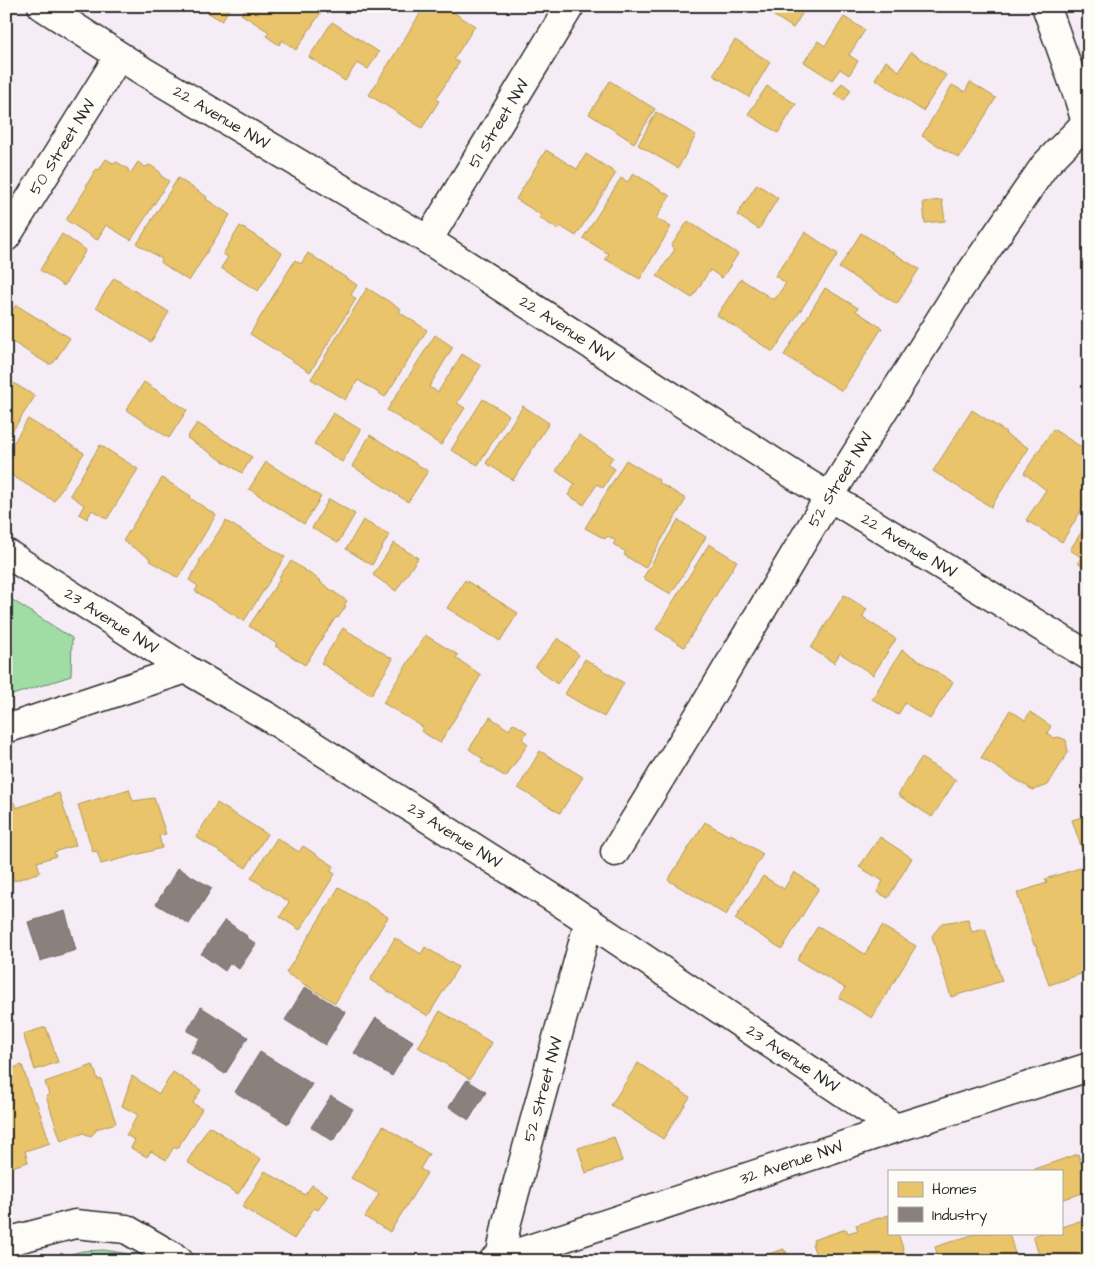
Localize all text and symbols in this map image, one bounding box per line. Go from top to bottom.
street label: 51 Street NW [463,75,534,172]
street label: 22 Avenue NW [169,80,273,154]
street label: 50 Street NW [24,95,100,199]
street label: 22 Avenue NW [515,290,618,367]
street label: 52 Street NW [802,428,878,531]
street label: 22 Avenue NW [857,508,961,583]
street label: 23 Avenue NW [60,582,162,659]
street label: 23 Avenue NW [403,797,506,873]
street label: 23 Avenue NW [742,1019,843,1097]
street label: 52 Street NW [518,1035,568,1144]
street label: 32 Avenue NW [737,1135,846,1190]
legend [888,1170,1062,1234]
text: Homes [932,1179,977,1200]
text: Industry [932,1205,987,1227]

